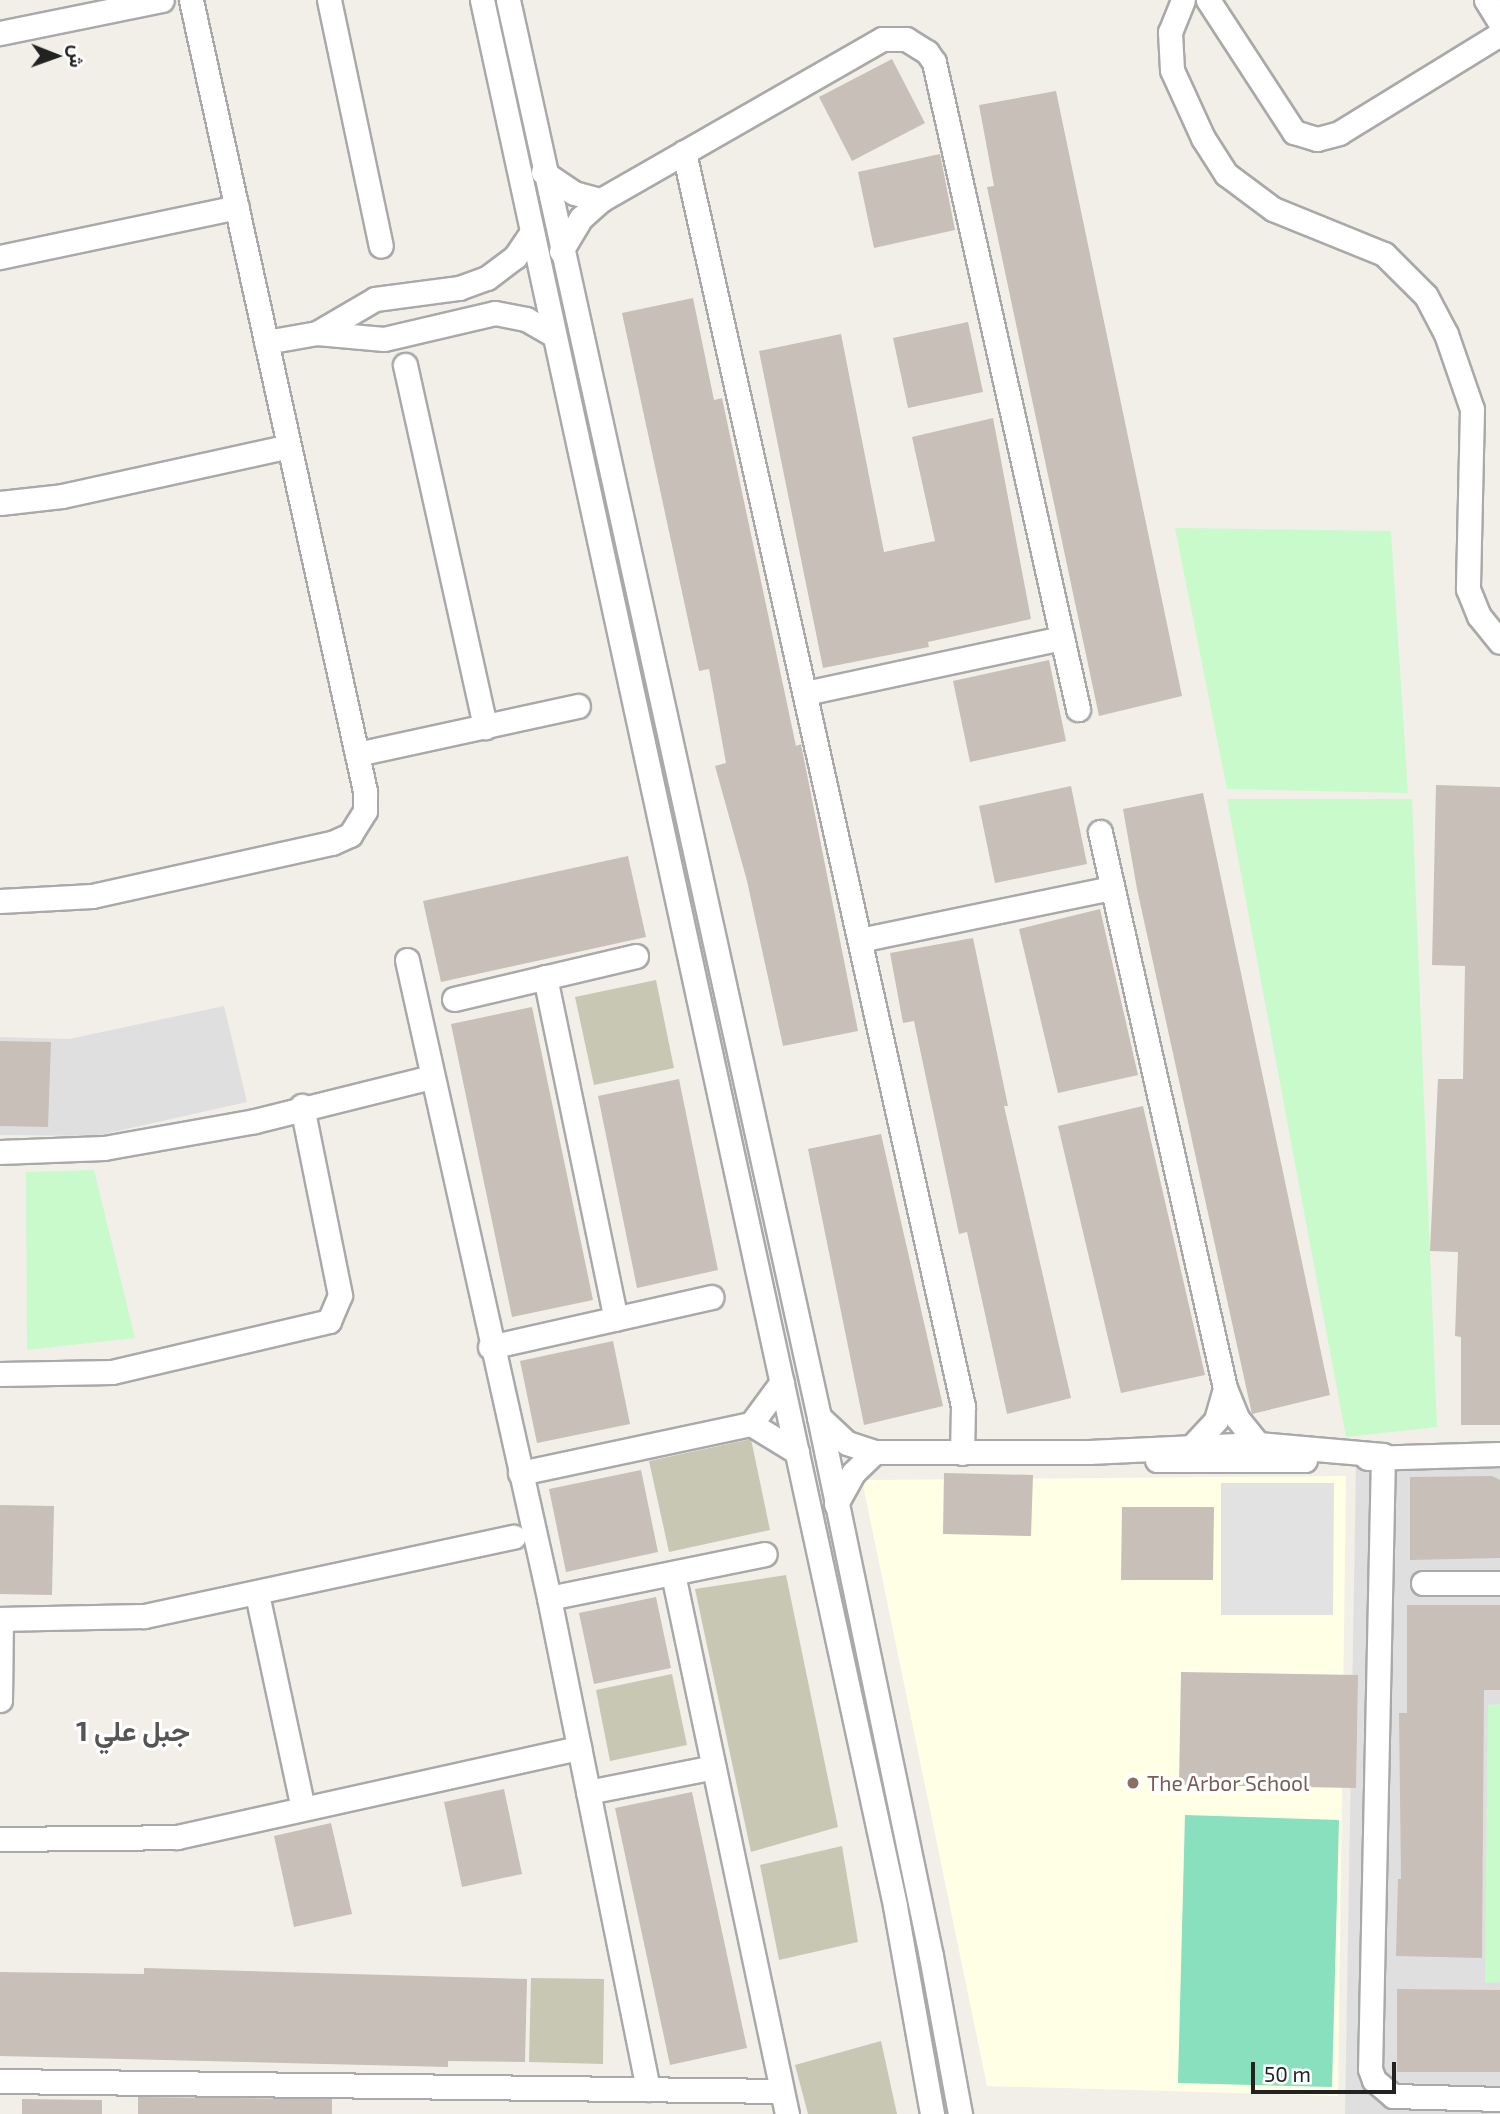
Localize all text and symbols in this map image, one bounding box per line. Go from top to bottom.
north arrow [21,21,91,91]
text: ش [66,45,89,68]
district label: جبل علي 1 [76,1713,190,1747]
place label: The Arbor School [1147,1770,1310,1796]
marker: The Arbor School [1125,1775,1141,1791]
scale bar [1255,2048,1400,2092]
text: 50 m [1264,2061,1311,2086]

